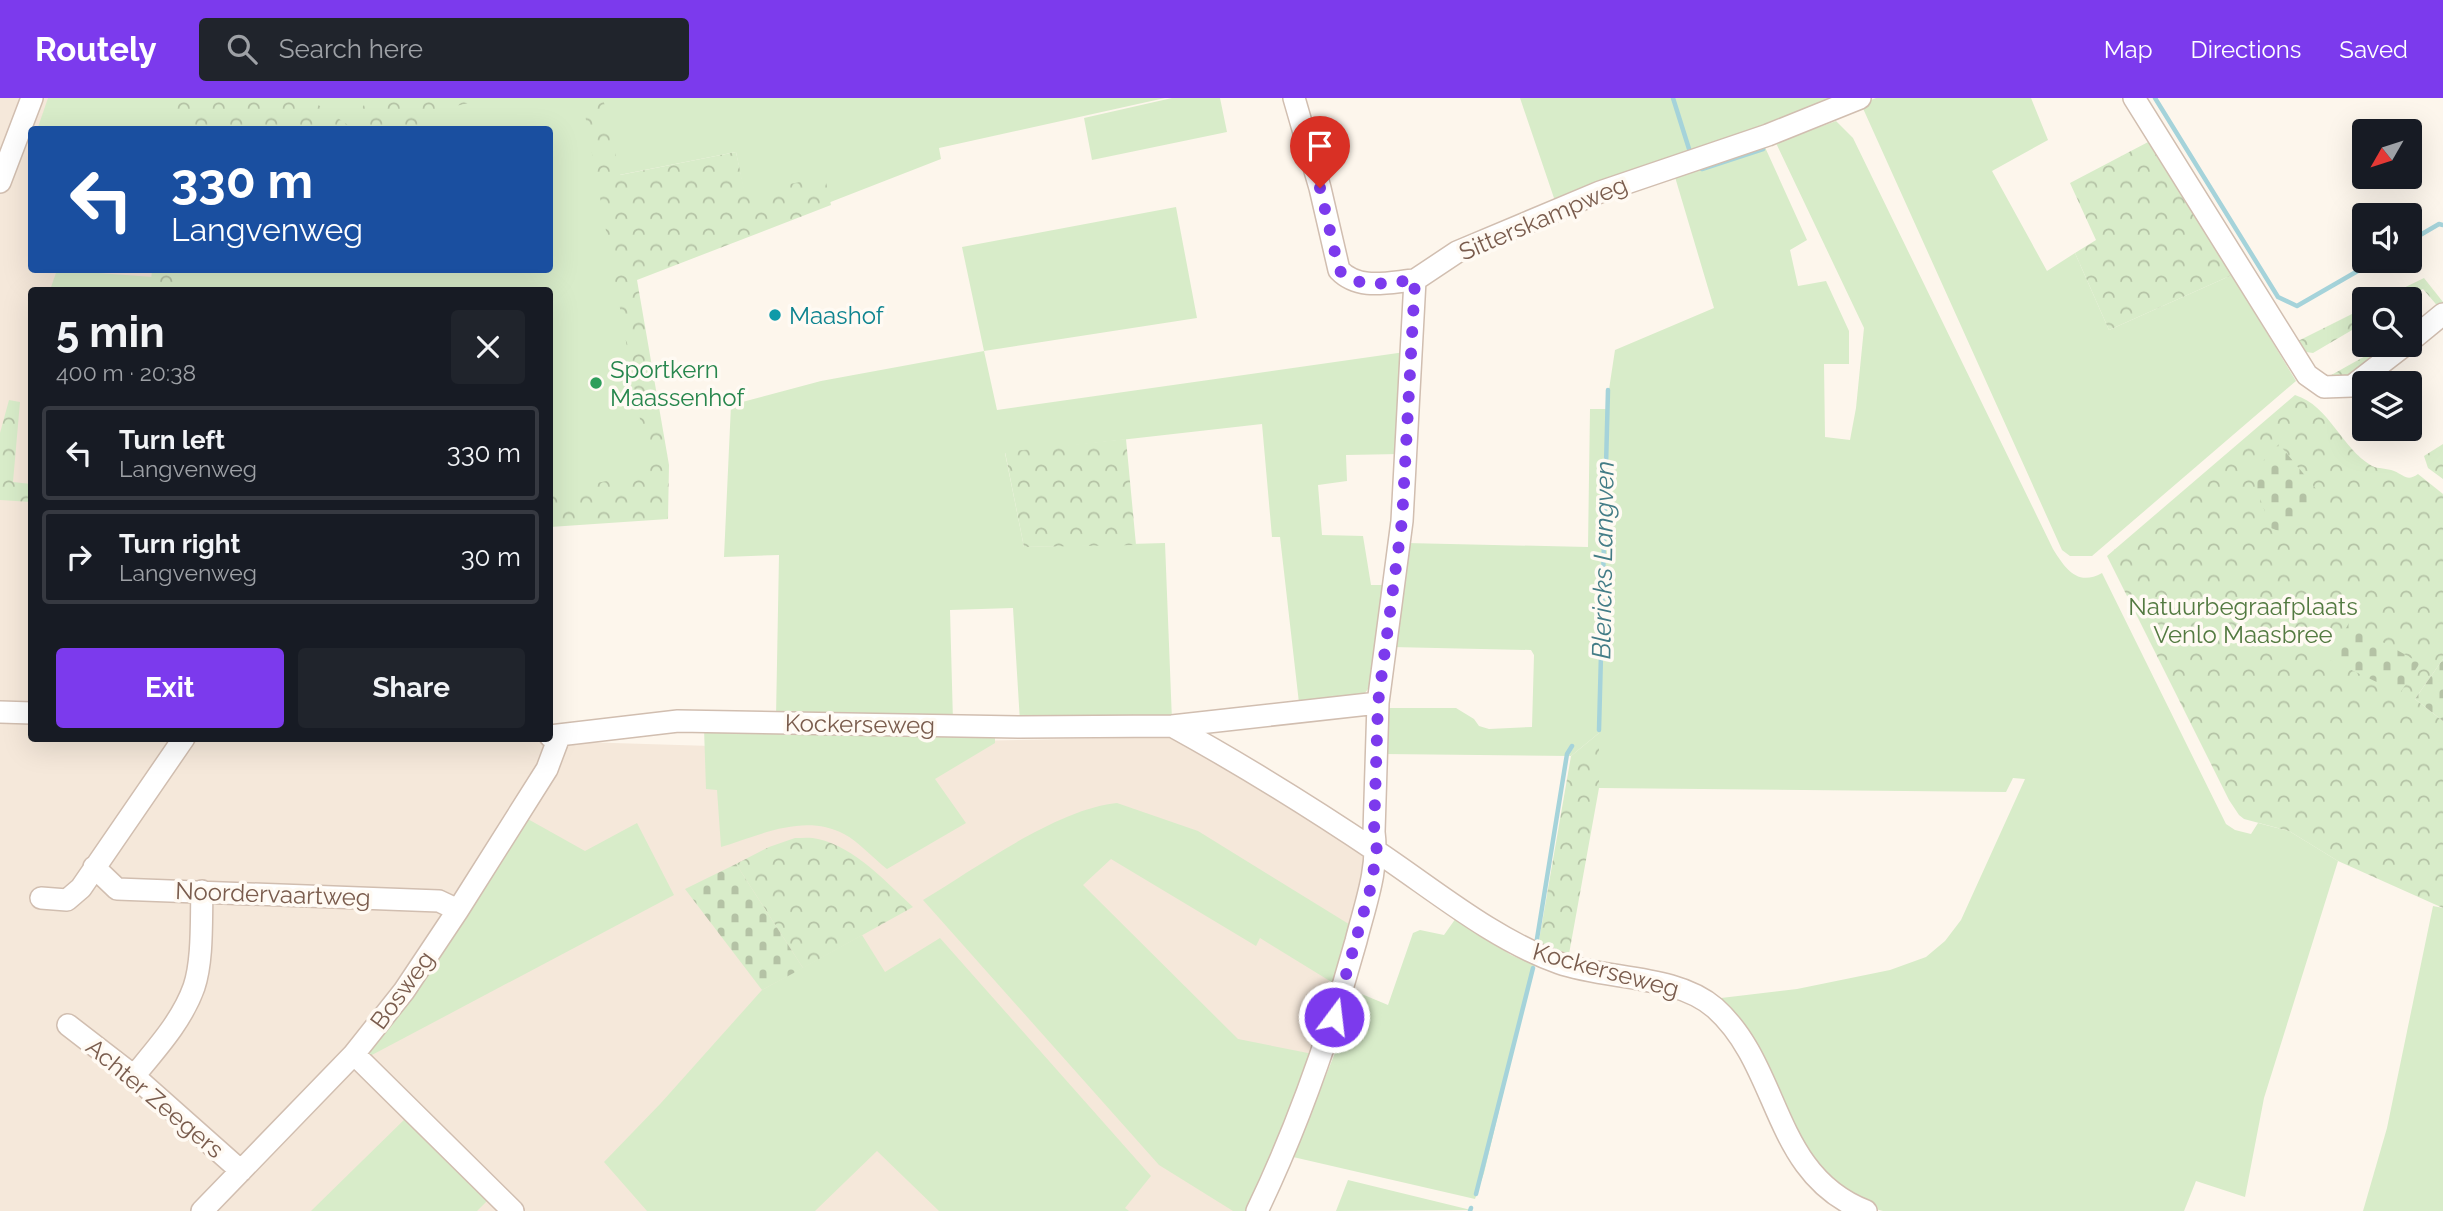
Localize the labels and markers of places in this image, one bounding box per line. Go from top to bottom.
pin [1290,116,1350,188]
place label: Maashof [789,301,885,330]
marker: Maashof [767,307,783,323]
place label: Sportkern Maassenhof [610,355,745,412]
marker: Sportkern Maassenhof [588,375,604,391]

